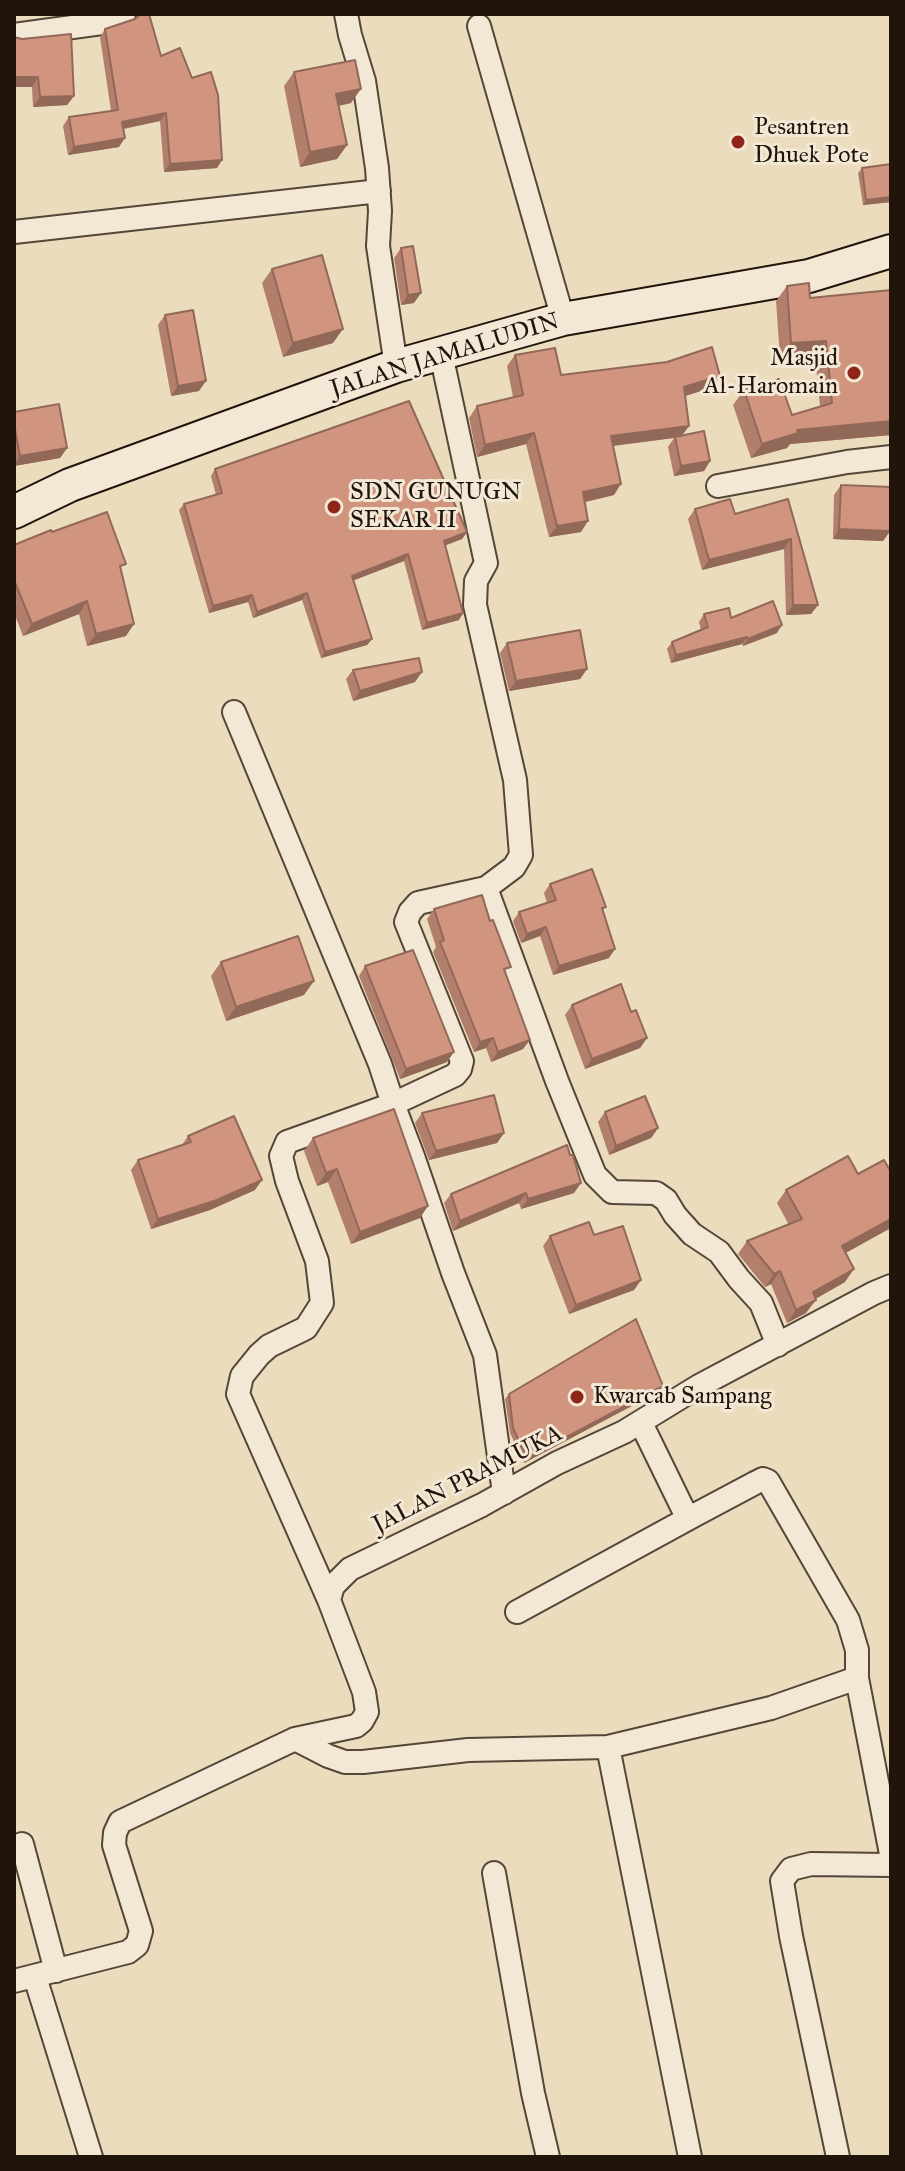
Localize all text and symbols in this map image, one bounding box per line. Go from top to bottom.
place label: Pesantren Dhuek Pote [754,114,869,170]
marker: Pesantren Dhuek Pote [729,133,747,151]
street label: JALAN JAMALUDIN [327,307,563,405]
place label: Masjid Al-Haromain [704,345,838,401]
marker: Masjid Al-Haromain [845,364,863,382]
place label: SDN GUNUGN SEKAR II [350,479,521,535]
marker: SDN GUNUGN SEKAR II [325,498,343,516]
place label: Kwarcab Sampang [593,1383,771,1411]
marker: Kwarcab Sampang [568,1388,586,1406]
street label: JALAN PRAMUKA [368,1420,568,1540]

